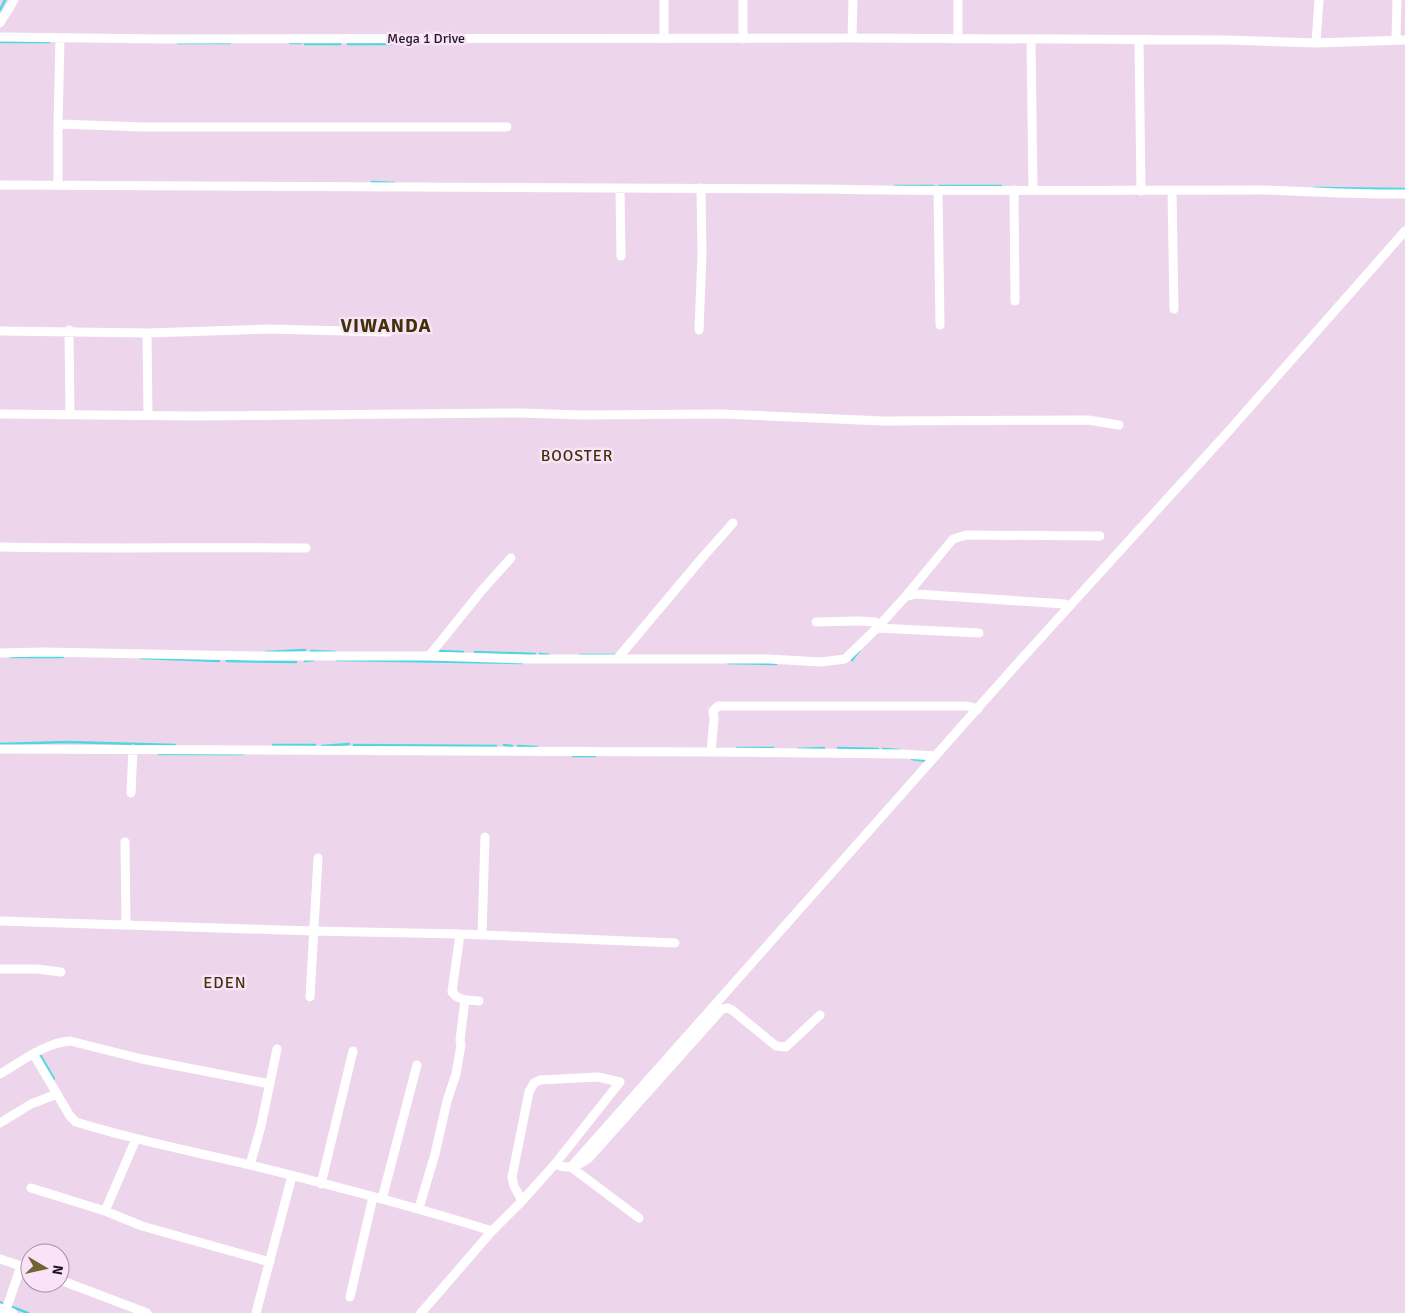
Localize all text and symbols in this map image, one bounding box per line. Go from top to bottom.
street label: Mega 1 Drive [387,30,465,47]
district label: VIWANDA [340,314,432,338]
district label: BOOSTER [541,446,613,466]
district label: EDEN [203,973,247,993]
north arrow [20,1243,70,1293]
text: N [48,1264,67,1276]

